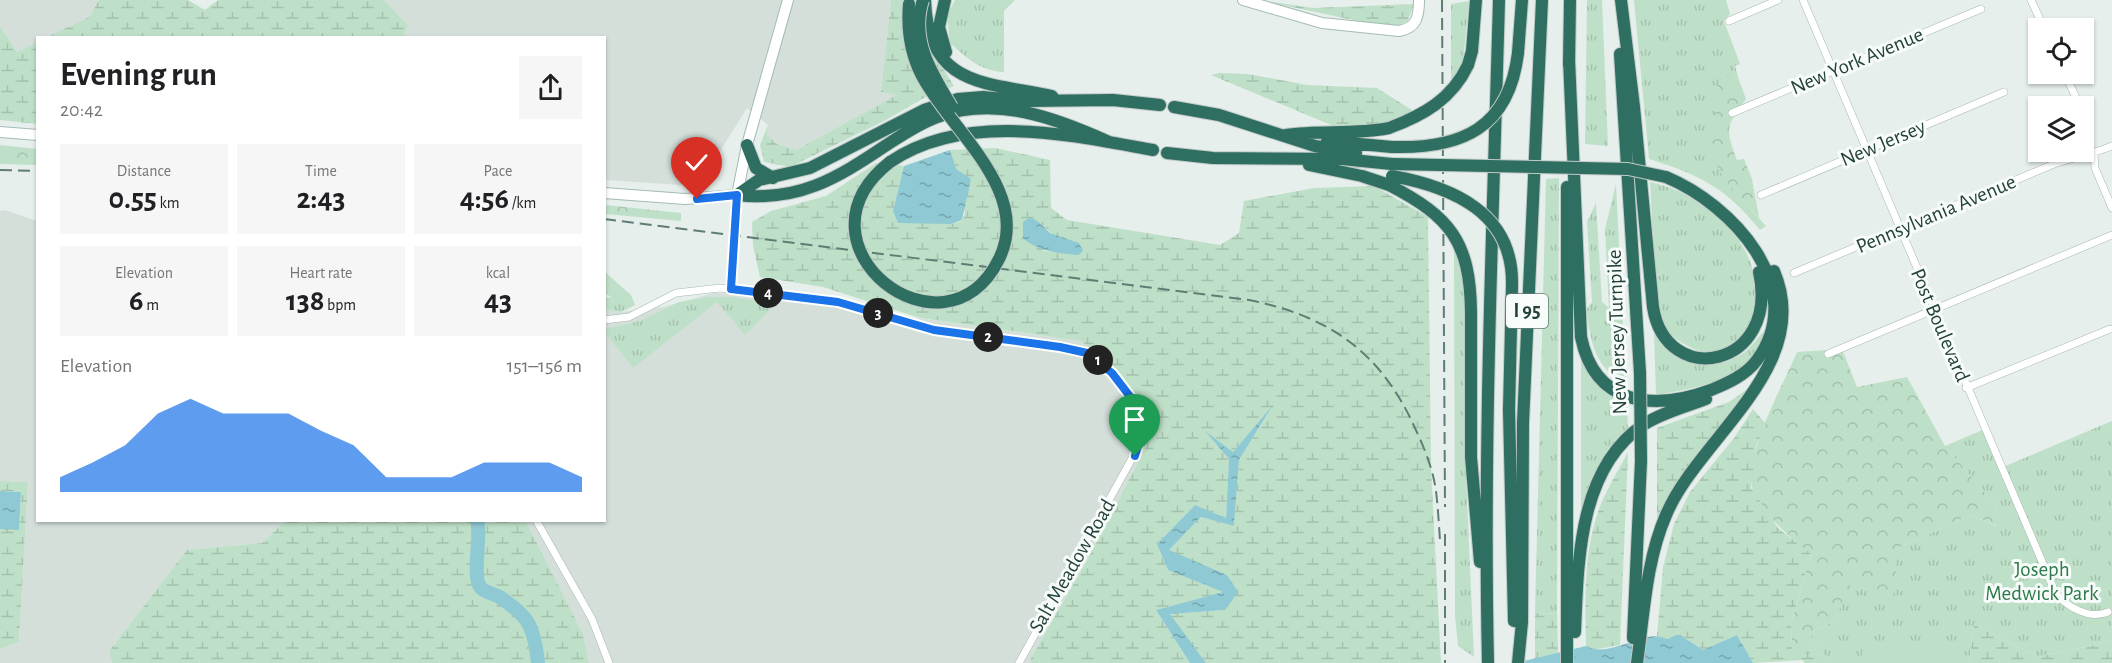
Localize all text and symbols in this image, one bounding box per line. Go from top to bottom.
map controls [2028,18,2094,162]
button: locate [2028,18,2094,84]
street label: New York Avenue [1787,24,1927,98]
button: share [519,56,582,119]
text: Evening run [60,59,217,92]
button: layers [2028,96,2094,162]
text: 20:42 [60,100,103,120]
street label: New Jersey [1837,116,1929,170]
pin [671,137,722,199]
icon: check [680,146,713,179]
text: Distance [117,163,171,179]
text: Time [305,163,337,179]
text: Pace [484,163,512,179]
street label: Pennsylvania Avenue [1853,171,2019,257]
text: 0.55 [108,184,157,214]
text: 2:43 [296,184,346,214]
text: 4:56 [460,184,509,214]
text: km [157,195,180,211]
text: /km [509,195,536,211]
street label: New Jersey Turnpike [1604,249,1630,415]
text: Elevation [115,265,173,281]
text: Heart rate [290,265,352,281]
text: kcal [486,265,510,281]
street label: Post Boulevard [1907,265,1973,385]
pin: 4 [753,278,783,308]
text: 4 [764,285,772,301]
text: 6 [129,286,144,316]
text: 138 [286,286,324,316]
text: 43 [484,286,512,316]
road number: I 95 [1506,294,1548,328]
text: m [144,297,159,313]
text: bpm [324,297,356,313]
pin: 3 [863,298,893,328]
text: 3 [875,305,881,321]
pin: 2 [973,322,1003,352]
text: 2 [984,329,992,345]
pin: 1 [1083,345,1113,375]
text: 1 [1095,352,1101,368]
text: Elevation [60,356,132,376]
text: 151–156 m [506,356,582,376]
pin [1109,394,1160,456]
icon: arrive [1118,403,1151,436]
street label: Salt Meadow Road [1025,496,1119,636]
park label: Joseph Medwick Park [1985,559,2099,604]

